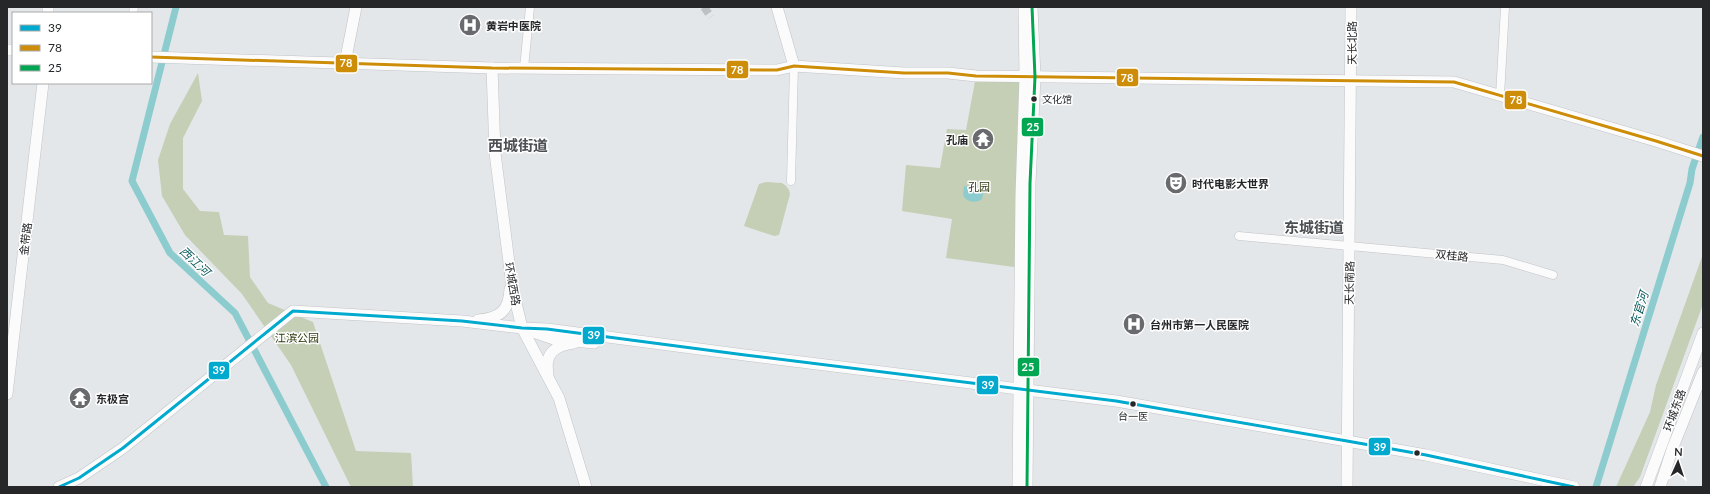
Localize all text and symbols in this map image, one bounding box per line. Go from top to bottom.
legend [12,12,152,84]
hospital icon: 黄岩中医院 [457,12,483,38]
place label: 黄岩中医院 [486,19,541,32]
text: 39 [48,20,62,35]
street label: 天长北路 [1345,21,1358,65]
text: 78 [48,40,62,55]
line badge: 78 [335,54,358,73]
text: 78 [340,56,352,69]
text: 25 [48,60,62,75]
line badge: 78 [726,60,749,79]
text: 78 [731,63,743,76]
line badge: 78 [1116,68,1139,87]
text: 78 [1121,71,1133,84]
line badge: 78 [1504,90,1527,110]
place label: 文化馆 [1042,93,1072,105]
text: 78 [1510,93,1522,106]
marker: 文化馆 [1029,94,1039,104]
line badge: 25 [1021,117,1044,137]
text: 25 [1027,120,1039,133]
temple icon: 孔庙 [970,126,996,152]
place label: 孔庙 [946,133,968,146]
district label: 西城街道 [488,136,548,154]
theatre icon: 时代电影大世界 [1163,170,1189,196]
place label: 时代电影大世界 [1192,177,1269,190]
park label: 孔园 [968,180,990,193]
district label: 东城街道 [1284,218,1344,236]
street label: 金带路 [17,222,33,256]
water label: 西江河 [177,243,215,280]
street label: 双桂路 [1435,247,1469,263]
street label: 环城西路 [503,261,523,307]
street label: 天长南路 [1342,261,1356,305]
water label: 东官河 [1627,288,1652,328]
hospital icon: 台州市第一人民医院 [1121,311,1147,337]
place label: 台州市第一人民医院 [1150,318,1249,331]
line badge: 39 [582,326,605,345]
text: 39 [588,328,600,341]
park label: 江滨公园 [275,331,319,344]
line badge: 25 [1017,357,1040,377]
text: 25 [1022,360,1034,373]
line badge: 39 [208,361,230,380]
text: 39 [213,363,225,376]
line badge: 39 [976,375,999,395]
text: 39 [982,378,994,391]
temple icon: 东极宫 [67,385,93,411]
street label: 环城东路 [1660,387,1688,433]
place label: 东极宫 [96,392,129,405]
marker: 台一医 [1128,399,1138,409]
place label: 台一医 [1118,410,1148,422]
line badge: 39 [1368,437,1391,456]
text: 39 [1374,440,1386,453]
north arrow [1658,442,1698,482]
text: N [1674,445,1683,458]
unlabelled marker [1412,448,1422,458]

